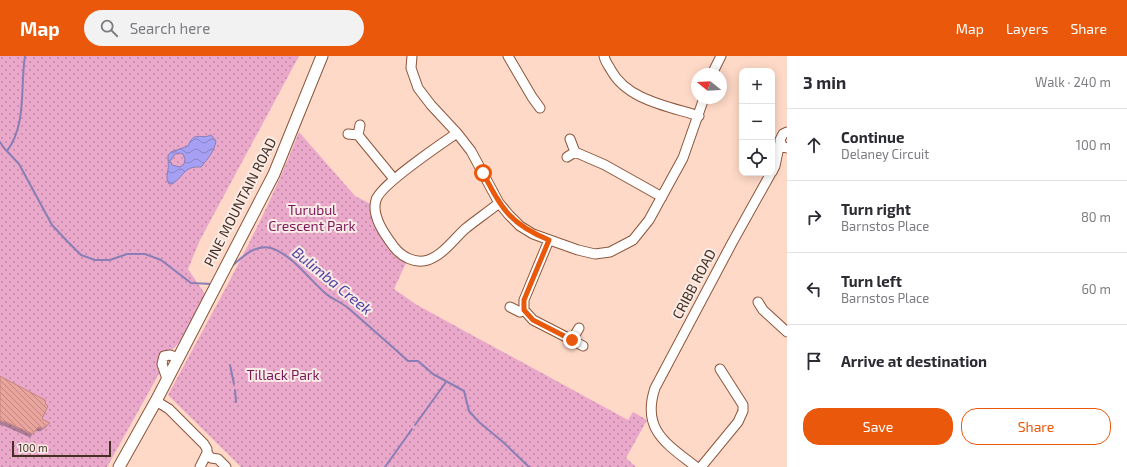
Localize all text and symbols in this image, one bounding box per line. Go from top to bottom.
search box [84,10,364,46]
text: Map [20,17,60,40]
icon: search [98,17,120,39]
text: Search here [130,19,210,37]
text: Map [956,20,984,37]
text: Layers [1006,20,1048,37]
text: Share [1070,20,1107,37]
north arrow [691,68,727,104]
map controls [739,68,775,176]
button: + [739,68,775,104]
text: 3 min [803,72,846,92]
text: Walk · 240 m [1035,74,1111,90]
button: − [739,104,775,140]
text: Continue [841,128,904,146]
icon: ahead [803,134,825,156]
street label: PINE MOUNTAIN ROAD [200,135,279,269]
text: 100 m [1076,137,1111,153]
button: locate [739,140,775,176]
text: Delaney Circuit [841,146,929,162]
route start [474,164,492,182]
text: Turn right [841,200,911,218]
park label: Turubul Crescent Park [268,201,356,234]
icon: right [803,206,825,228]
text: 80 m [1081,209,1111,225]
text: Barnstos Place [841,218,929,234]
water label: Bulimba Creek [289,242,376,318]
street label: CRIBB ROAD [668,246,719,322]
text: Turn left [841,272,902,290]
icon: left [803,278,825,300]
text: 60 m [1081,281,1111,297]
text: Barnstos Place [841,290,929,306]
route end [563,331,581,349]
icon: arrive [803,350,825,372]
text: Arrive at destination [841,352,987,370]
park label: Tillack Park [246,366,320,383]
button: Save [803,408,953,445]
button: Share [961,408,1111,445]
scale bar [12,439,111,458]
text: 100 m [18,441,48,454]

